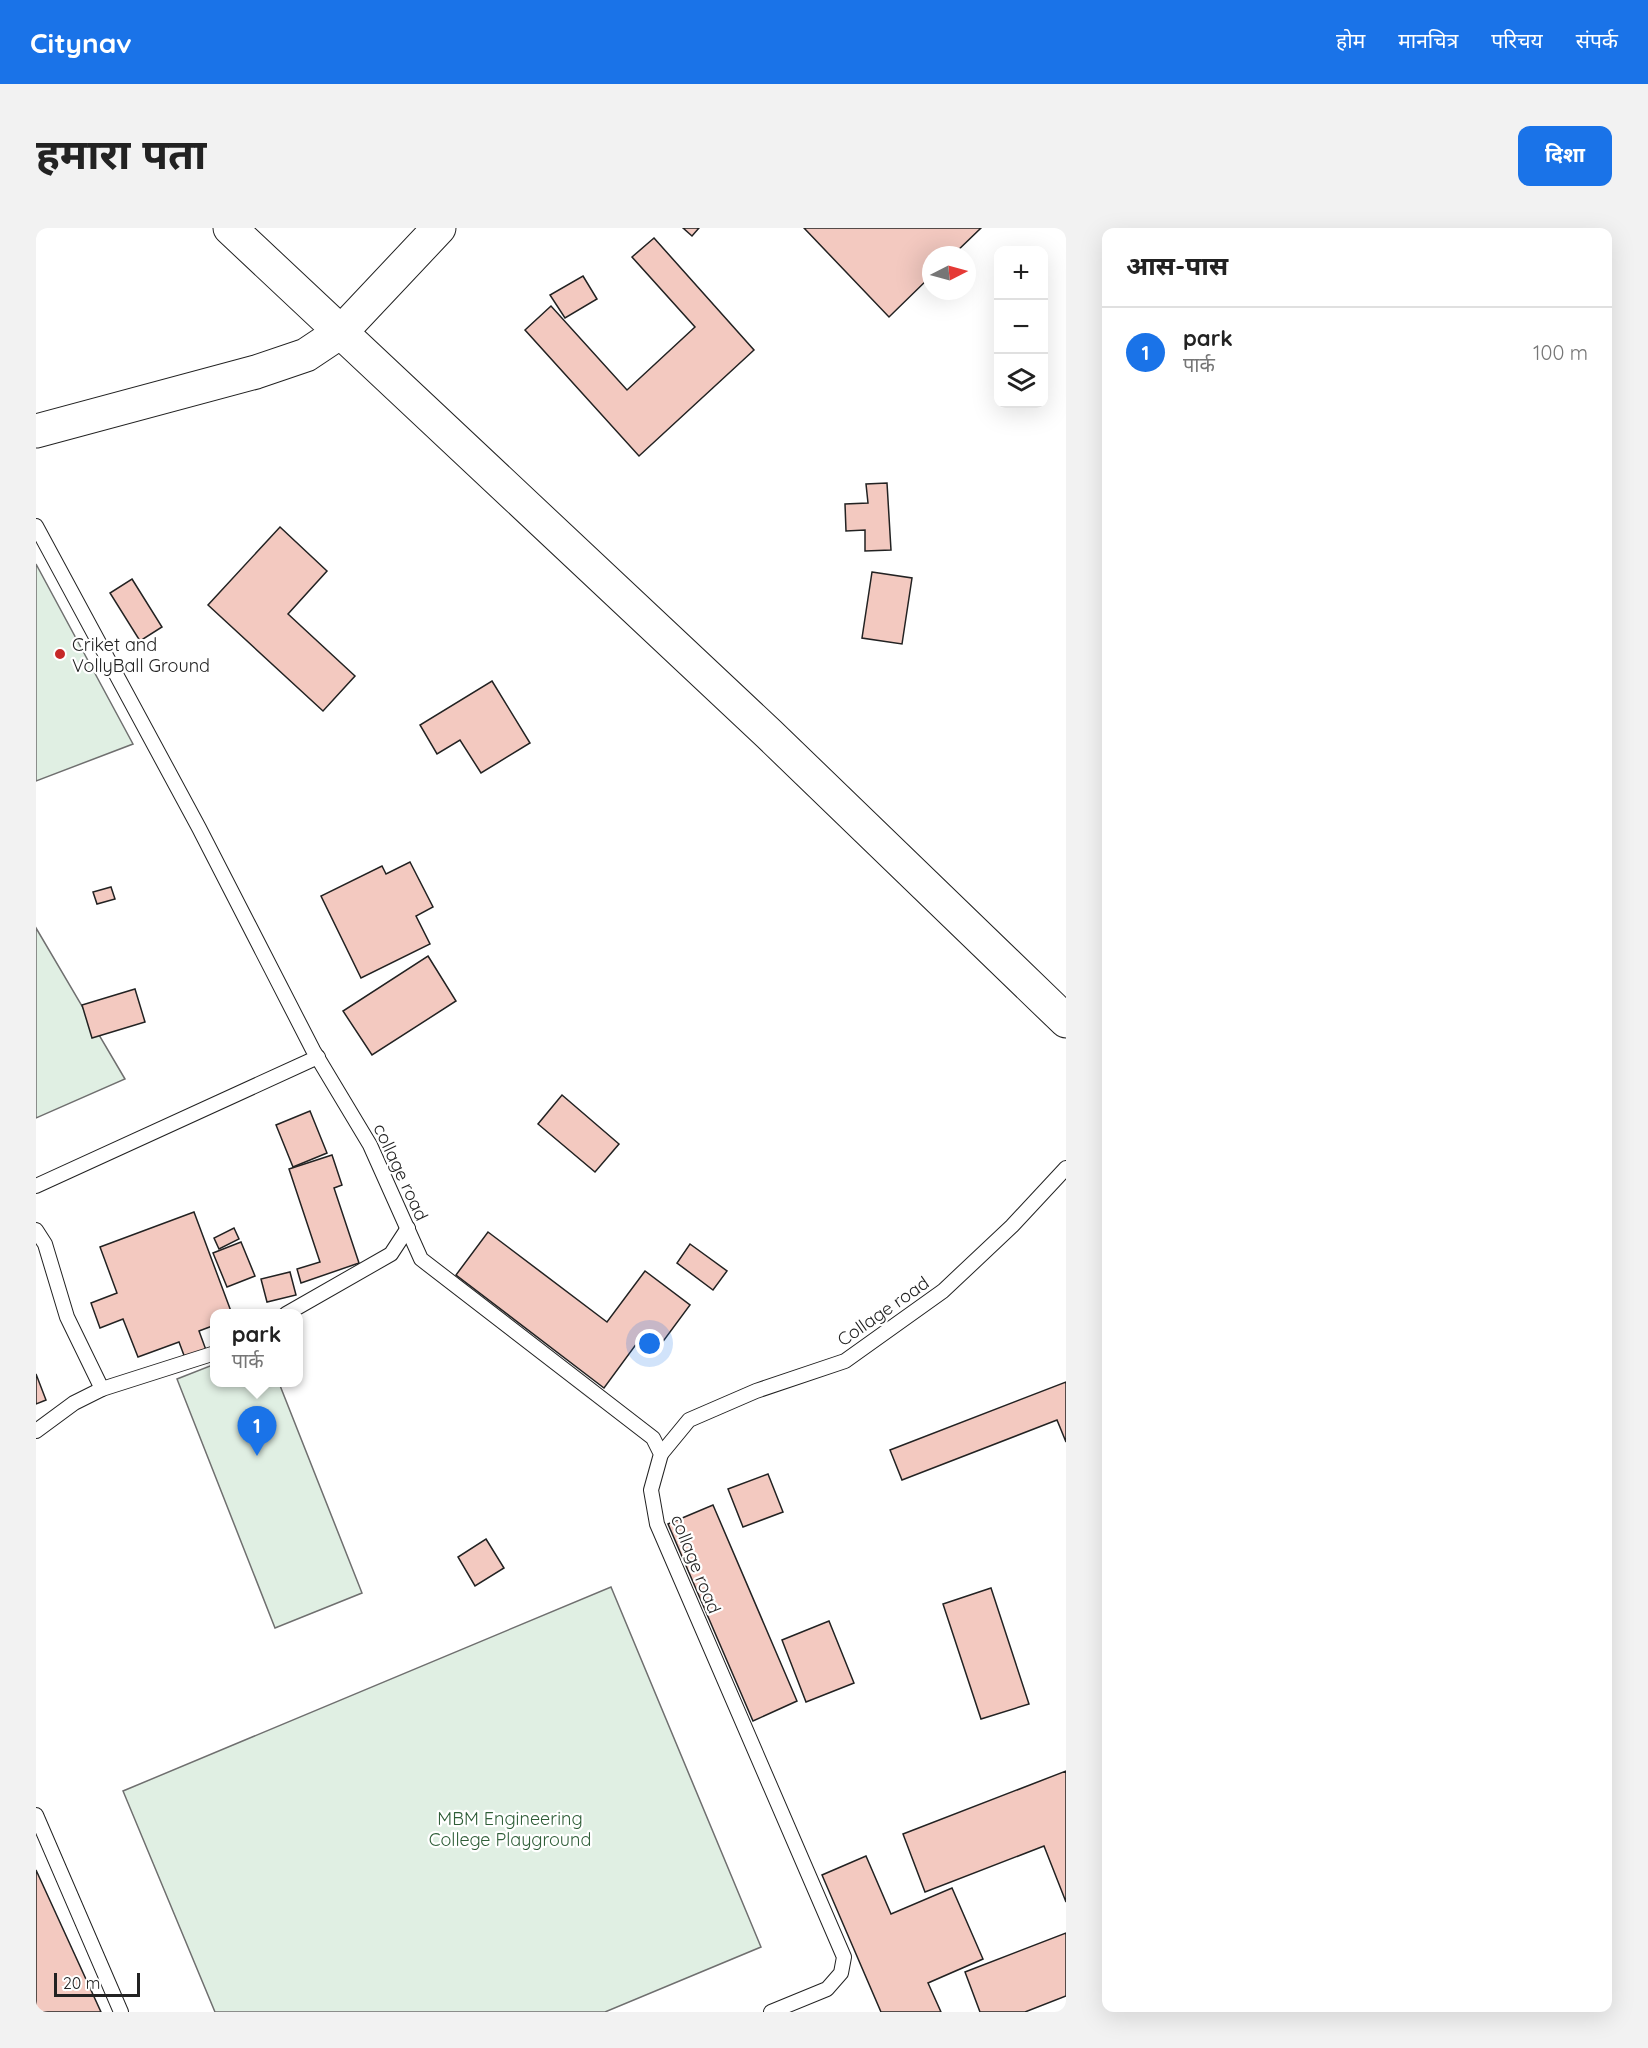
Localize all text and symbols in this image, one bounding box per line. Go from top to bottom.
text: Citynav [30,25,132,60]
text: होम [1336,27,1365,53]
text: मानचित्र [1398,27,1458,53]
text: परिचय [1491,27,1543,53]
text: संपर्क [1576,27,1618,53]
button: दिशा [1518,126,1612,186]
text: हमारा पता [36,127,206,180]
north arrow [922,246,976,300]
map controls [994,246,1048,408]
button: + [994,246,1048,300]
text: आस-पास [1126,249,1228,282]
button: − [994,300,1048,354]
text: park [1183,324,1233,352]
text: 1 [1142,340,1149,365]
text: 100 m [1533,340,1588,365]
text: पार्क [1183,352,1215,377]
button: layers [994,354,1048,408]
place label: Criket and VollyBall Ground [72,633,210,677]
marker: Criket and VollyBall Ground [53,647,67,661]
street label: collage road [368,1120,434,1224]
street label: Collage road [833,1271,933,1351]
popup [210,1309,303,1387]
text: park [232,1320,281,1348]
your location [635,1329,664,1358]
text: पार्क [232,1348,264,1373]
pin: 1 [238,1406,276,1456]
street label: collage road [666,1511,726,1617]
park label: MBM Engineering College Playground [429,1807,591,1851]
scale bar [54,1970,140,1998]
text: 20 m [63,1973,100,1993]

